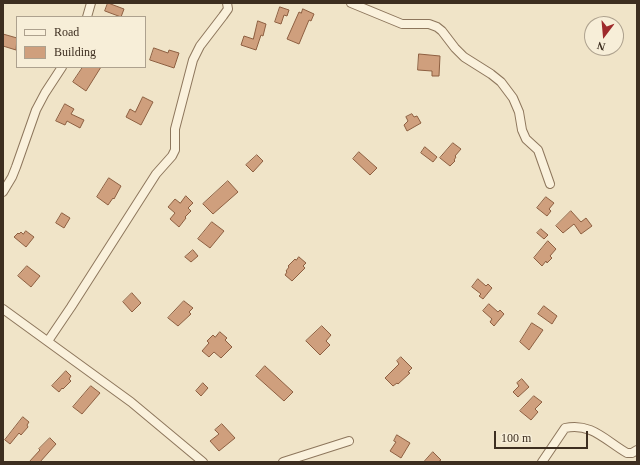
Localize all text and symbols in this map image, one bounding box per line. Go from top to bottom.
legend [16,16,146,68]
north arrow [584,16,624,56]
text: Road [54,25,79,39]
text: N [595,40,606,53]
text: Building [54,45,96,59]
scale bar [496,423,590,449]
text: 100 m [501,431,531,445]

